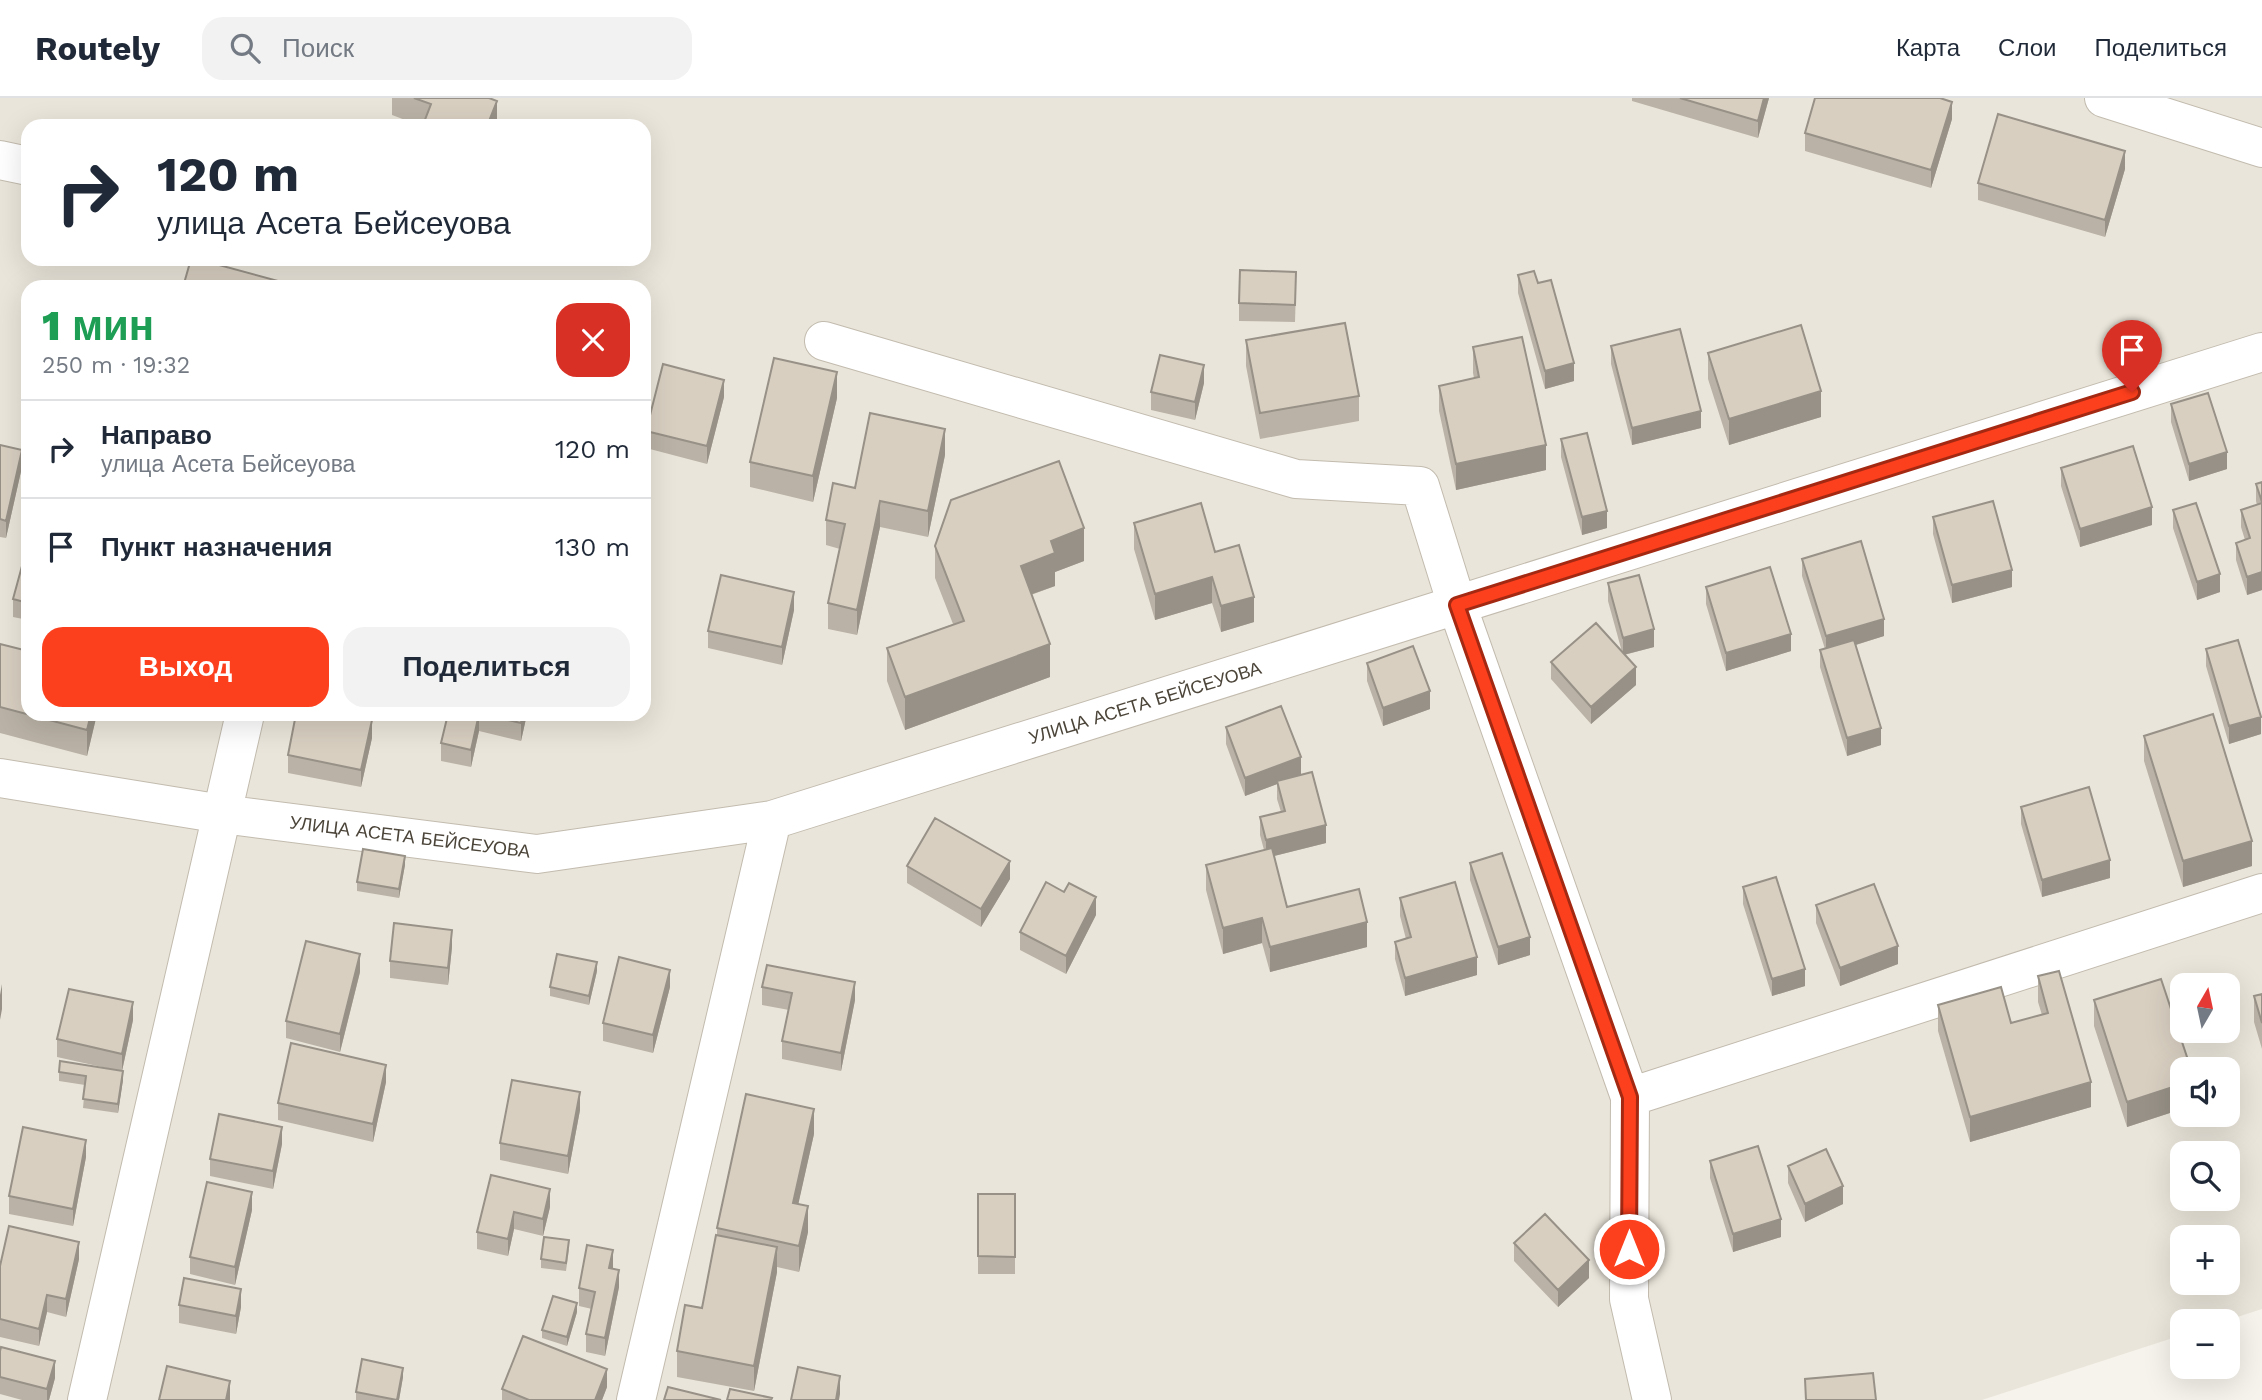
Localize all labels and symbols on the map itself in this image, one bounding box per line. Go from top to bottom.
pin [2102,320,2162,392]
street label: УЛИЦА АСЕТА БЕЙСЕУОВА [1026,657,1264,748]
street label: УЛИЦА АСЕТА БЕЙСЕУОВА [289,811,532,862]
north arrow [2170,973,2240,1043]
position arrow [1592,1212,1666,1286]

